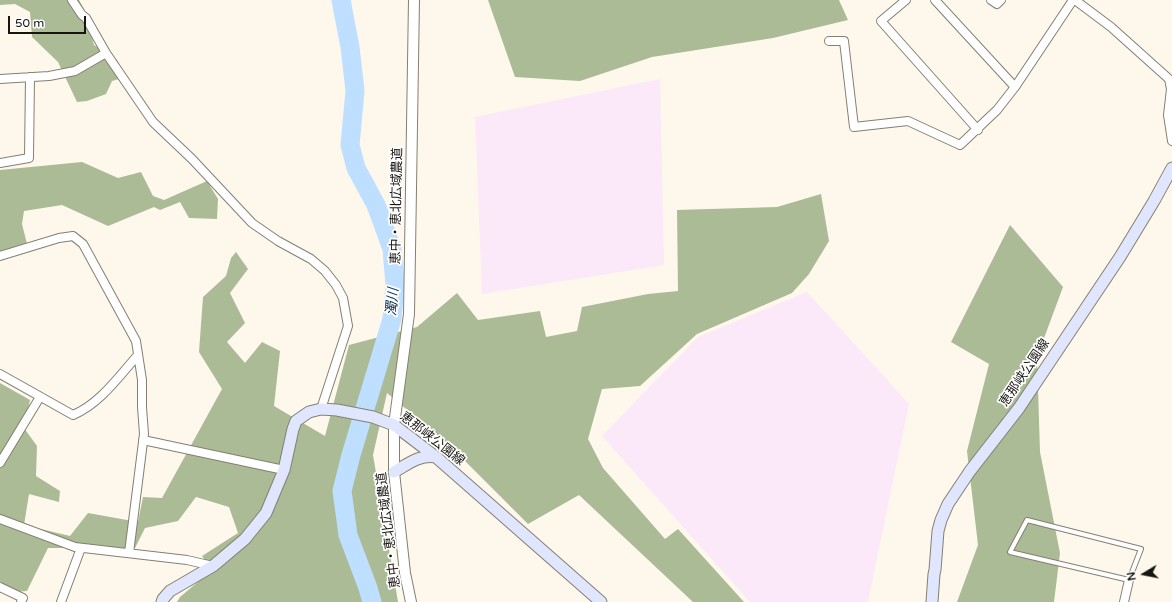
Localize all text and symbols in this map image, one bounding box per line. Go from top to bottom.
scale bar [10,8,88,34]
text: 50 m [15,16,44,30]
street label: 恵中・恵北広域農道 [388,147,406,265]
water label: 濁川 [383,287,403,317]
street label: 恵那峡公園線 [997,336,1053,410]
street label: 恵那峡公園線 [396,409,468,469]
street label: 恵中・恵北広域農道 [374,471,404,589]
north arrow [1124,554,1164,594]
text: N [1125,571,1139,582]

